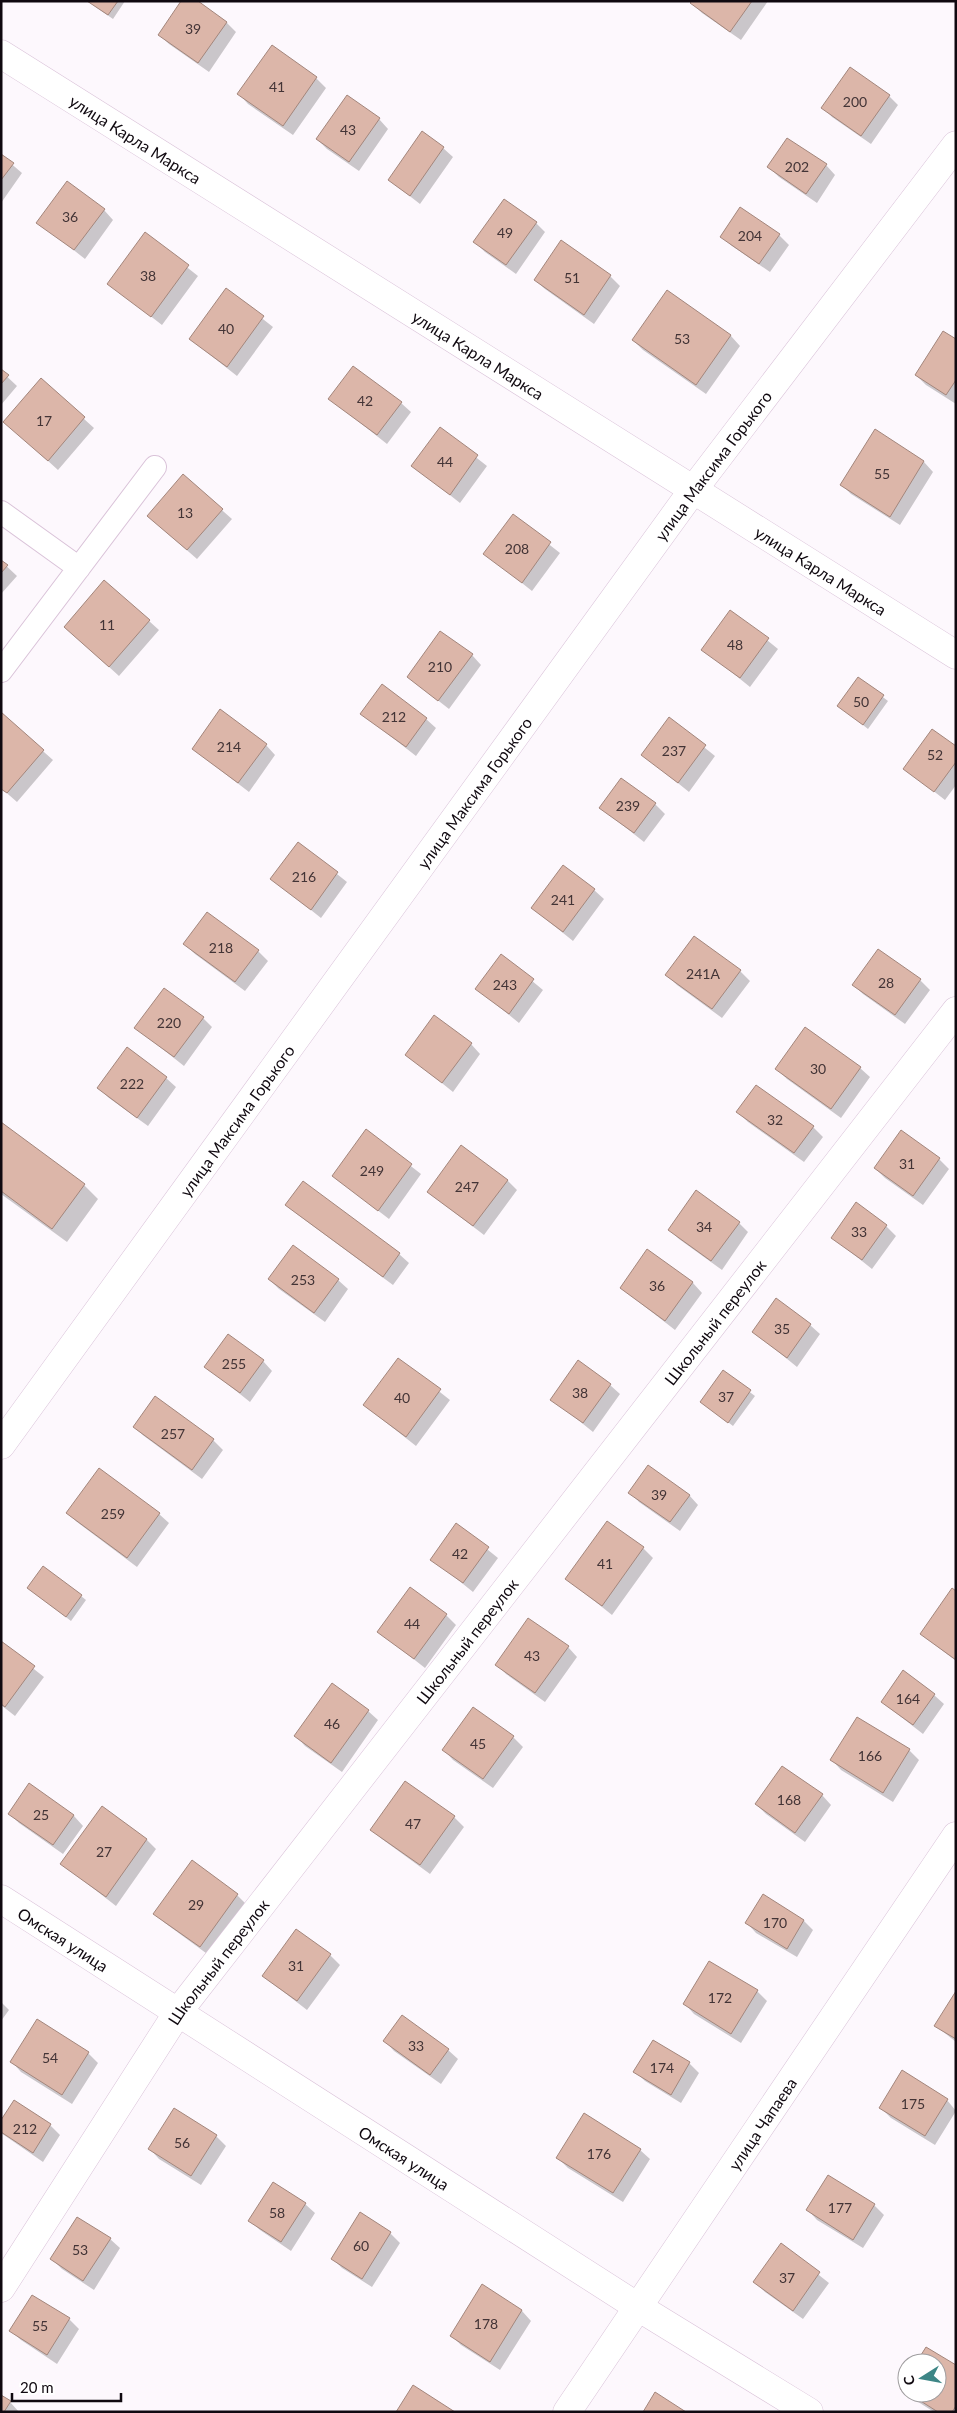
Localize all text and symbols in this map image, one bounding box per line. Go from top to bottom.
house number: 39 [185,20,201,37]
house number: 41 [269,78,285,95]
street label: улица Карла Маркса [66,90,205,187]
house number: 200 [843,93,867,110]
house number: 43 [340,121,356,138]
house number: 202 [785,158,809,175]
house number: 36 [62,208,78,225]
house number: 49 [497,224,513,241]
house number: 204 [738,227,762,244]
house number: 38 [140,267,156,284]
house number: 51 [564,269,580,286]
street label: улица Карла Маркса [409,306,548,403]
house number: 40 [218,320,234,337]
house number: 53 [674,330,690,347]
street label: улица Максима Горького [650,386,775,544]
house number: 42 [357,392,373,409]
house number: 17 [36,412,52,429]
house number: 44 [437,453,453,470]
house number: 55 [874,465,890,482]
house number: 13 [177,504,193,521]
street label: улица Карла Маркса [752,522,890,619]
house number: 208 [505,540,529,557]
house number: 11 [99,616,115,633]
house number: 48 [727,636,743,653]
house number: 210 [428,658,452,675]
house number: 50 [853,693,869,710]
house number: 212 [382,708,406,725]
street label: улица Максима Горького [413,713,535,872]
house number: 214 [217,738,241,755]
house number: 237 [662,742,686,759]
house number: 52 [927,746,943,763]
house number: 239 [616,797,640,814]
house number: 216 [292,868,316,885]
house number: 241 [551,891,575,908]
house number: 218 [209,939,233,956]
house number: 241А [686,965,720,982]
house number: 28 [878,974,894,991]
house number: 243 [493,976,517,993]
house number: 220 [157,1014,181,1031]
street label: улица Максима Горького [175,1041,298,1200]
house number: 30 [810,1060,826,1077]
house number: 222 [120,1075,144,1092]
house number: 32 [767,1111,783,1128]
house number: 31 [899,1155,915,1172]
house number: 249 [360,1162,384,1179]
house number: 247 [455,1178,479,1195]
house number: 34 [696,1218,712,1235]
house number: 33 [851,1223,867,1240]
street label: Школьный переулок [660,1255,770,1388]
house number: 253 [291,1271,315,1288]
house number: 36 [649,1277,665,1294]
house number: 35 [774,1320,790,1337]
house number: 255 [222,1355,246,1372]
house number: 38 [572,1384,588,1401]
house number: 37 [718,1388,734,1405]
house number: 40 [394,1389,410,1406]
house number: 257 [161,1425,185,1442]
house number: 39 [651,1486,667,1503]
house number: 259 [101,1505,125,1522]
house number: 42 [452,1545,468,1562]
house number: 41 [597,1555,613,1572]
street label: Школьный переулок [412,1574,522,1707]
house number: 44 [404,1615,420,1632]
house number: 43 [524,1647,540,1664]
house number: 164 [896,1690,920,1707]
house number: 46 [324,1715,340,1732]
house number: 45 [470,1735,486,1752]
house number: 166 [858,1747,882,1764]
house number: 168 [777,1791,801,1808]
house number: 25 [33,1806,49,1823]
house number: 47 [405,1815,421,1832]
house number: 27 [96,1843,112,1860]
street label: Школьный переулок [163,1894,272,2028]
house number: 29 [188,1896,204,1913]
street label: Омская улица [15,1903,112,1975]
house number: 170 [763,1914,787,1931]
house number: 31 [288,1957,304,1974]
house number: 172 [708,1989,732,2006]
house number: 33 [408,2037,424,2054]
house number: 54 [42,2049,58,2066]
house number: 174 [650,2059,674,2076]
street label: улица Чапаева [724,2074,800,2173]
house number: 175 [901,2095,925,2112]
house number: 212 [13,2120,37,2137]
street label: Омская улица [356,2121,453,2193]
house number: 56 [174,2134,190,2151]
house number: 176 [587,2145,611,2162]
house number: 177 [828,2199,852,2216]
house number: 58 [269,2204,285,2221]
house number: 60 [353,2237,369,2254]
house number: 53 [72,2241,88,2258]
house number: 37 [779,2269,795,2286]
house number: 178 [474,2315,498,2332]
house number: 55 [32,2317,48,2334]
north arrow [897,2353,947,2403]
scale bar [12,2370,121,2402]
text: С [899,2374,918,2387]
text: 20 m [20,2378,54,2396]

